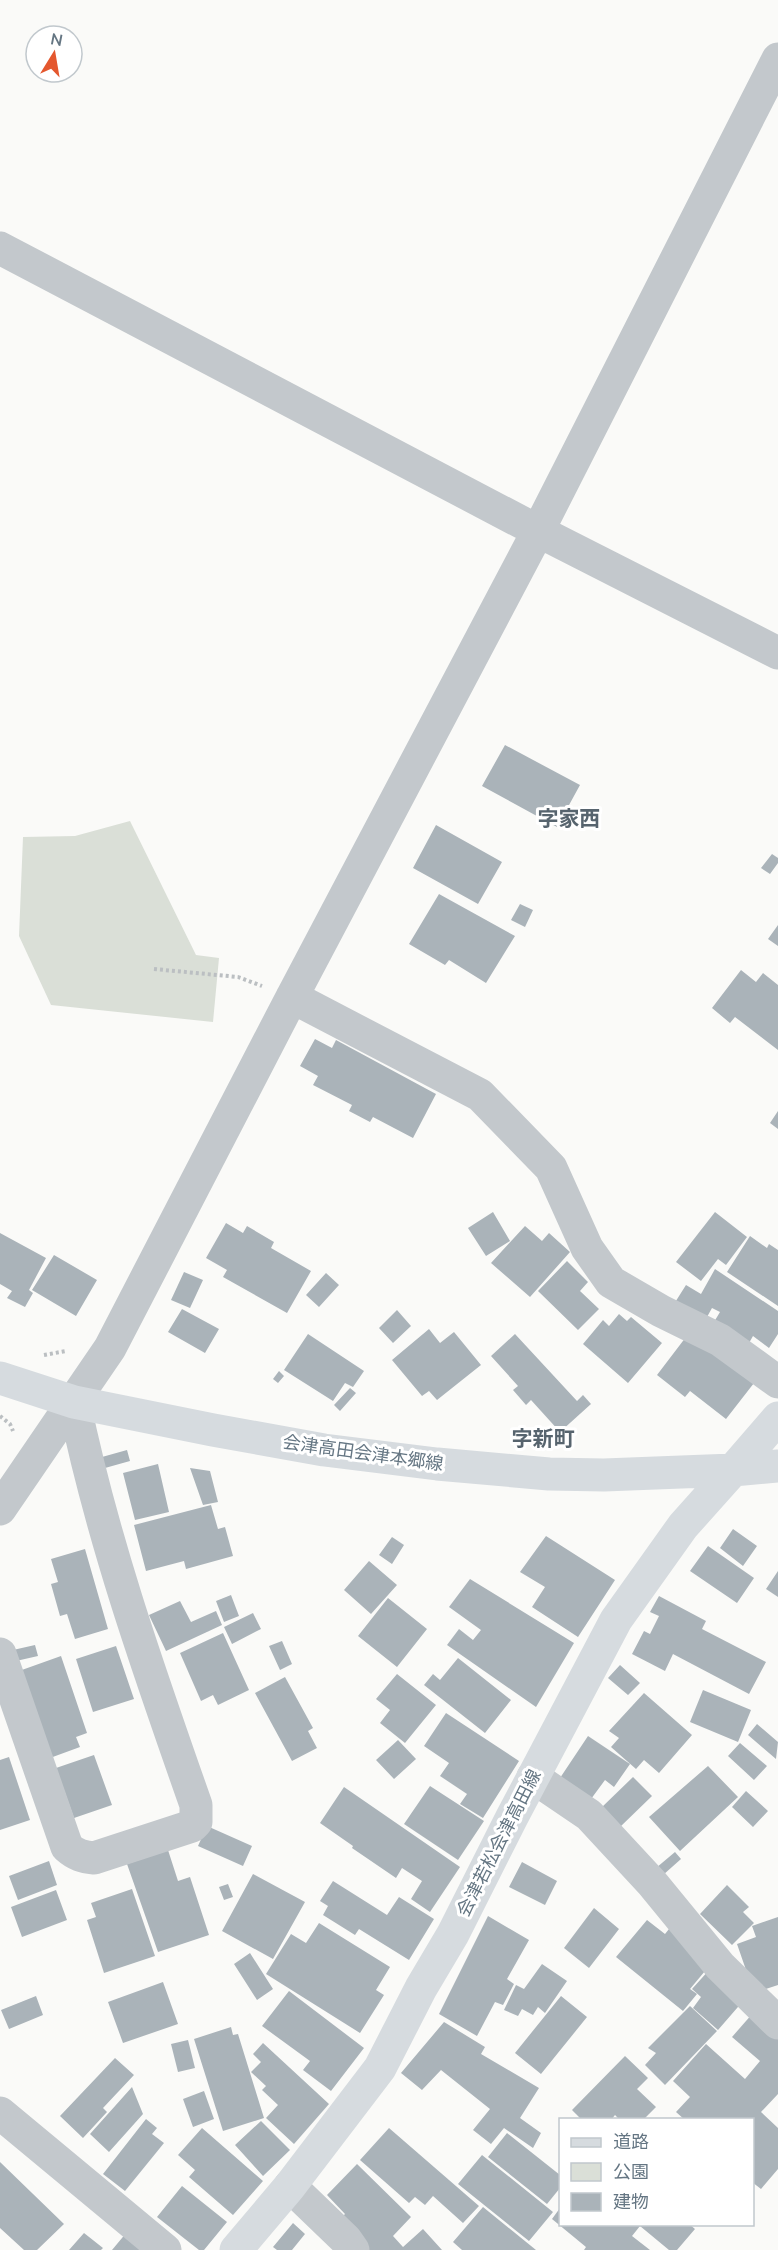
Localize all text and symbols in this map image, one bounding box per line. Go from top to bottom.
north arrow [24,24,84,84]
text: N [49,28,65,52]
district label: 字家西 [538,805,601,833]
district label: 字新町 [512,1425,575,1453]
street label: 会津高田会津本郷線 [281,1430,445,1476]
street label: 会津若松会津高田線 [452,1765,546,1921]
legend [559,2118,754,2226]
text: 道路 [613,2130,649,2154]
text: 公園 [613,2160,649,2184]
text: 建物 [613,2190,649,2214]

